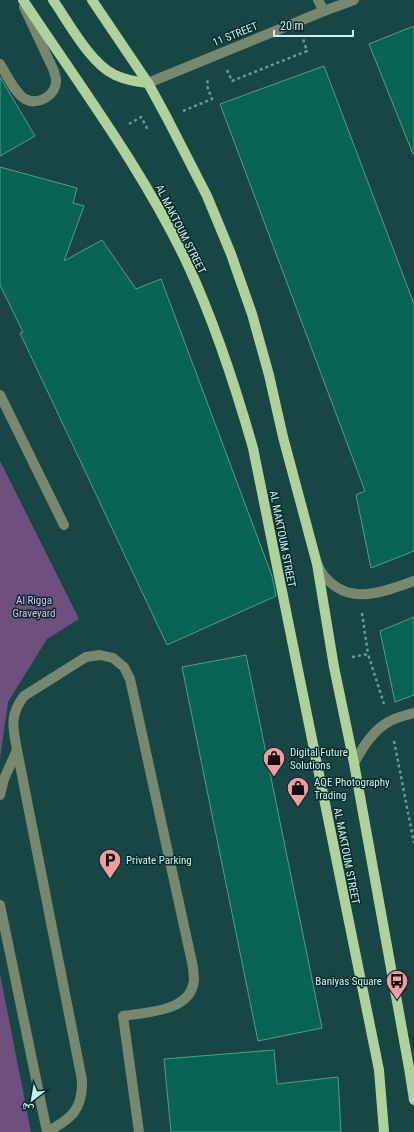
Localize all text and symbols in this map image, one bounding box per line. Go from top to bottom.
scale bar [274,12,353,38]
street label: 11 STREET [211,19,260,49]
text: 20 m [280,19,304,33]
street label: AL MAKTOUM STREET [152,183,209,276]
street label: AL MAKTOUM STREET [267,490,298,589]
park label: Al Rigga Graveyard [12,594,56,620]
shop icon: Digital Future Solutions [261,745,287,778]
place label: Digital Future Solutions [290,746,348,772]
shop icon: AQE Photography Trading [285,775,311,808]
place label: AQE Photography Trading [314,776,390,802]
street label: AL MAKTOUM STREET [331,807,362,906]
parking icon: Private Parking [97,847,123,880]
place label: Private Parking [126,854,192,867]
bus stop icon: Baniyas Square [384,968,410,1001]
place label: Baniyas Square [315,975,382,988]
north arrow [12,1080,52,1120]
text: ش [18,1099,36,1117]

